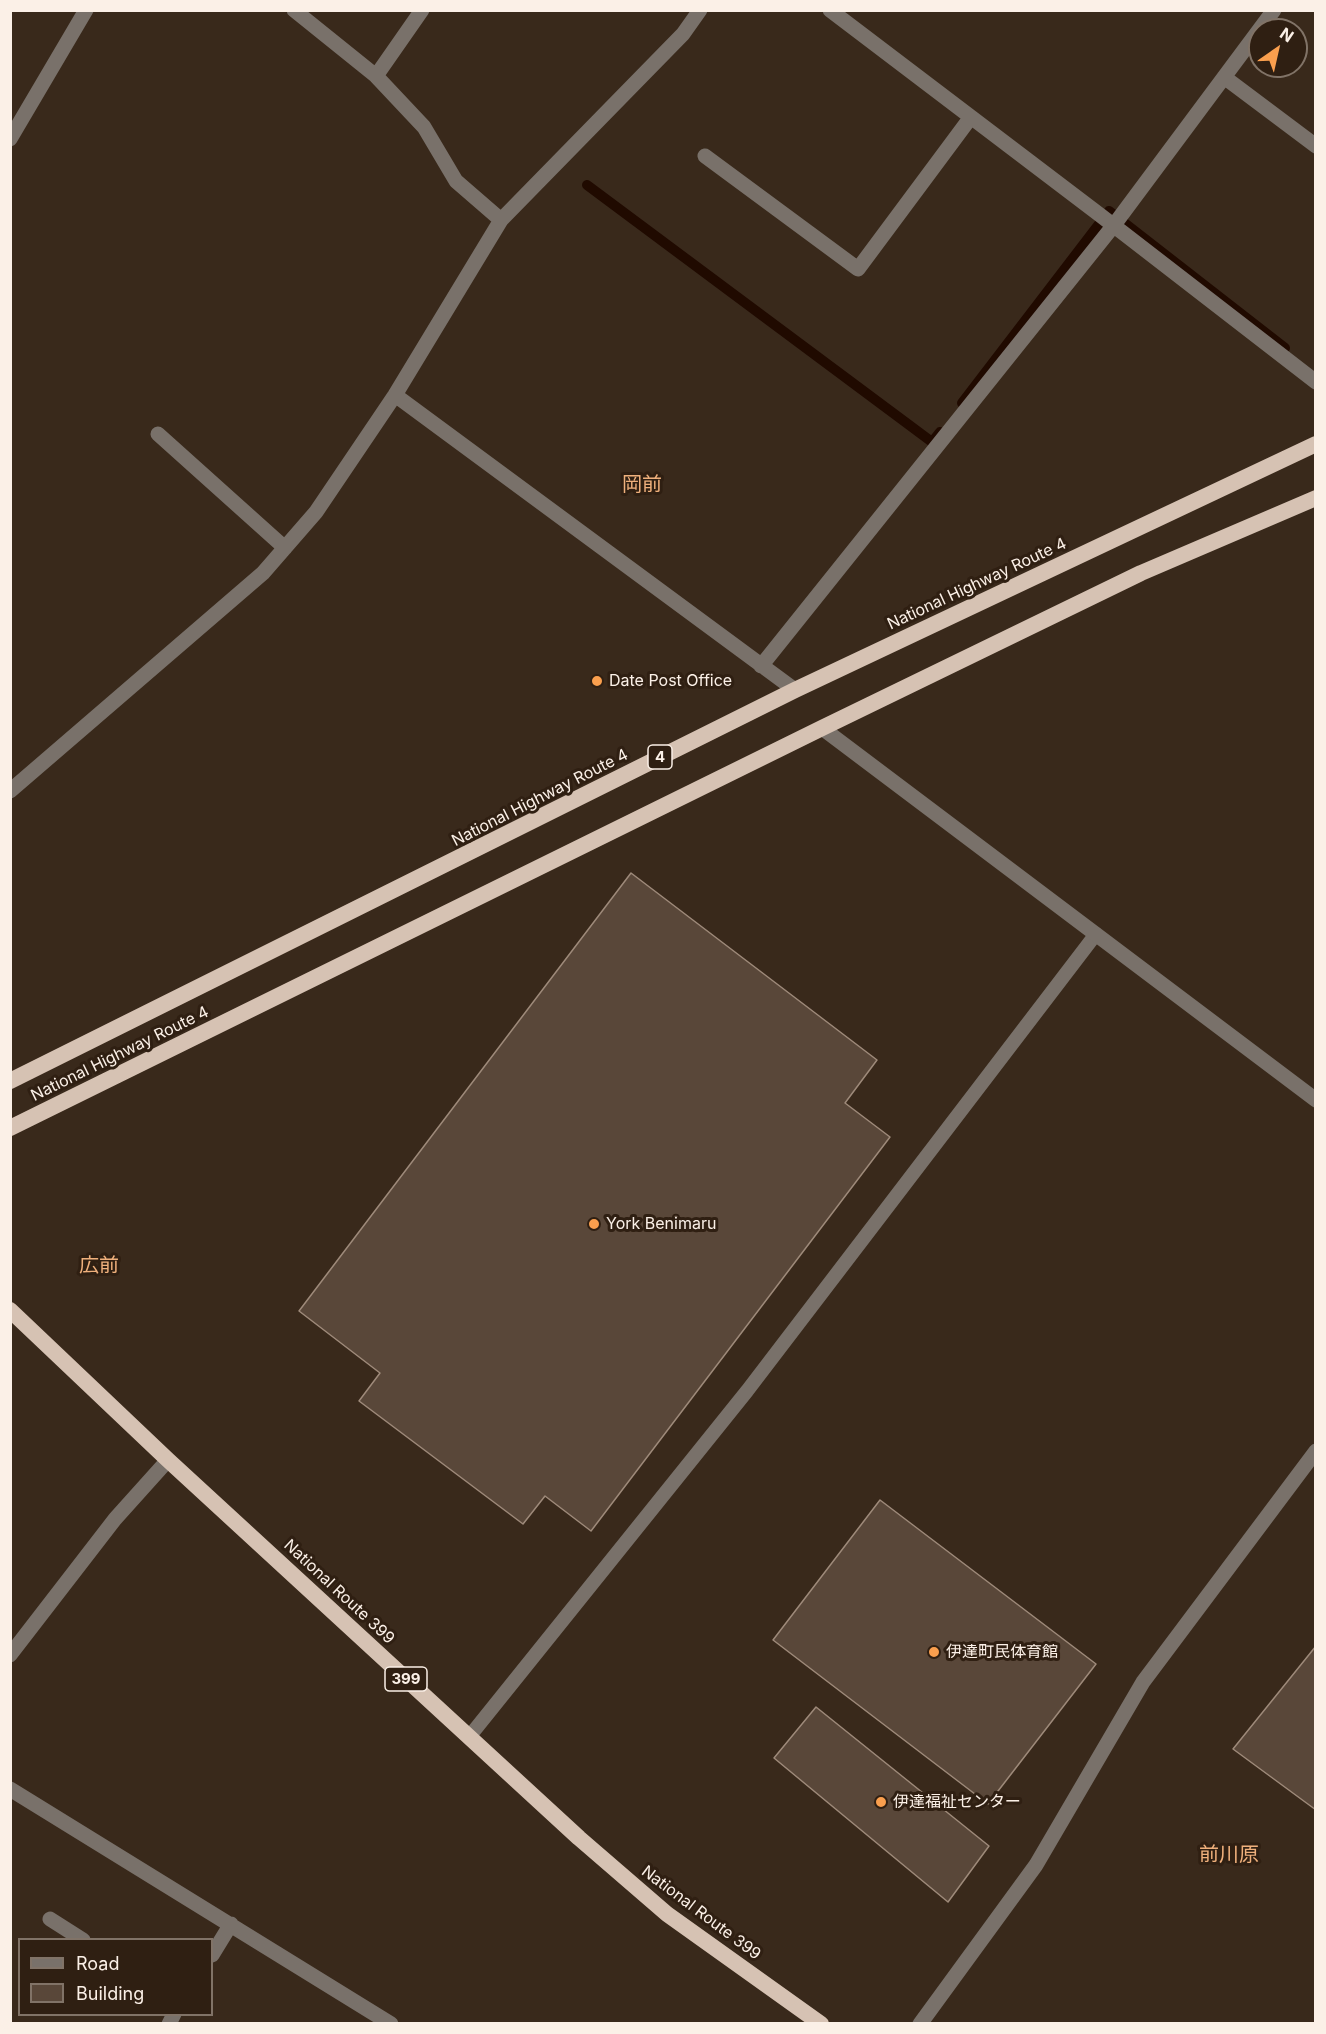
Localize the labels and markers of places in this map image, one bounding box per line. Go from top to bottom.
place label: Date Post Office [609,671,732,691]
marker: Date Post Office [590,674,604,688]
place label: York Benimaru [606,1214,716,1234]
marker: York Benimaru [587,1217,601,1231]
place label: 伊達町民体育館 [946,1642,1058,1662]
marker: 伊達町民体育館 [927,1645,941,1659]
place label: 伊達福祉センター [893,1792,1021,1812]
marker: 伊達福祉センター [874,1795,888,1809]

